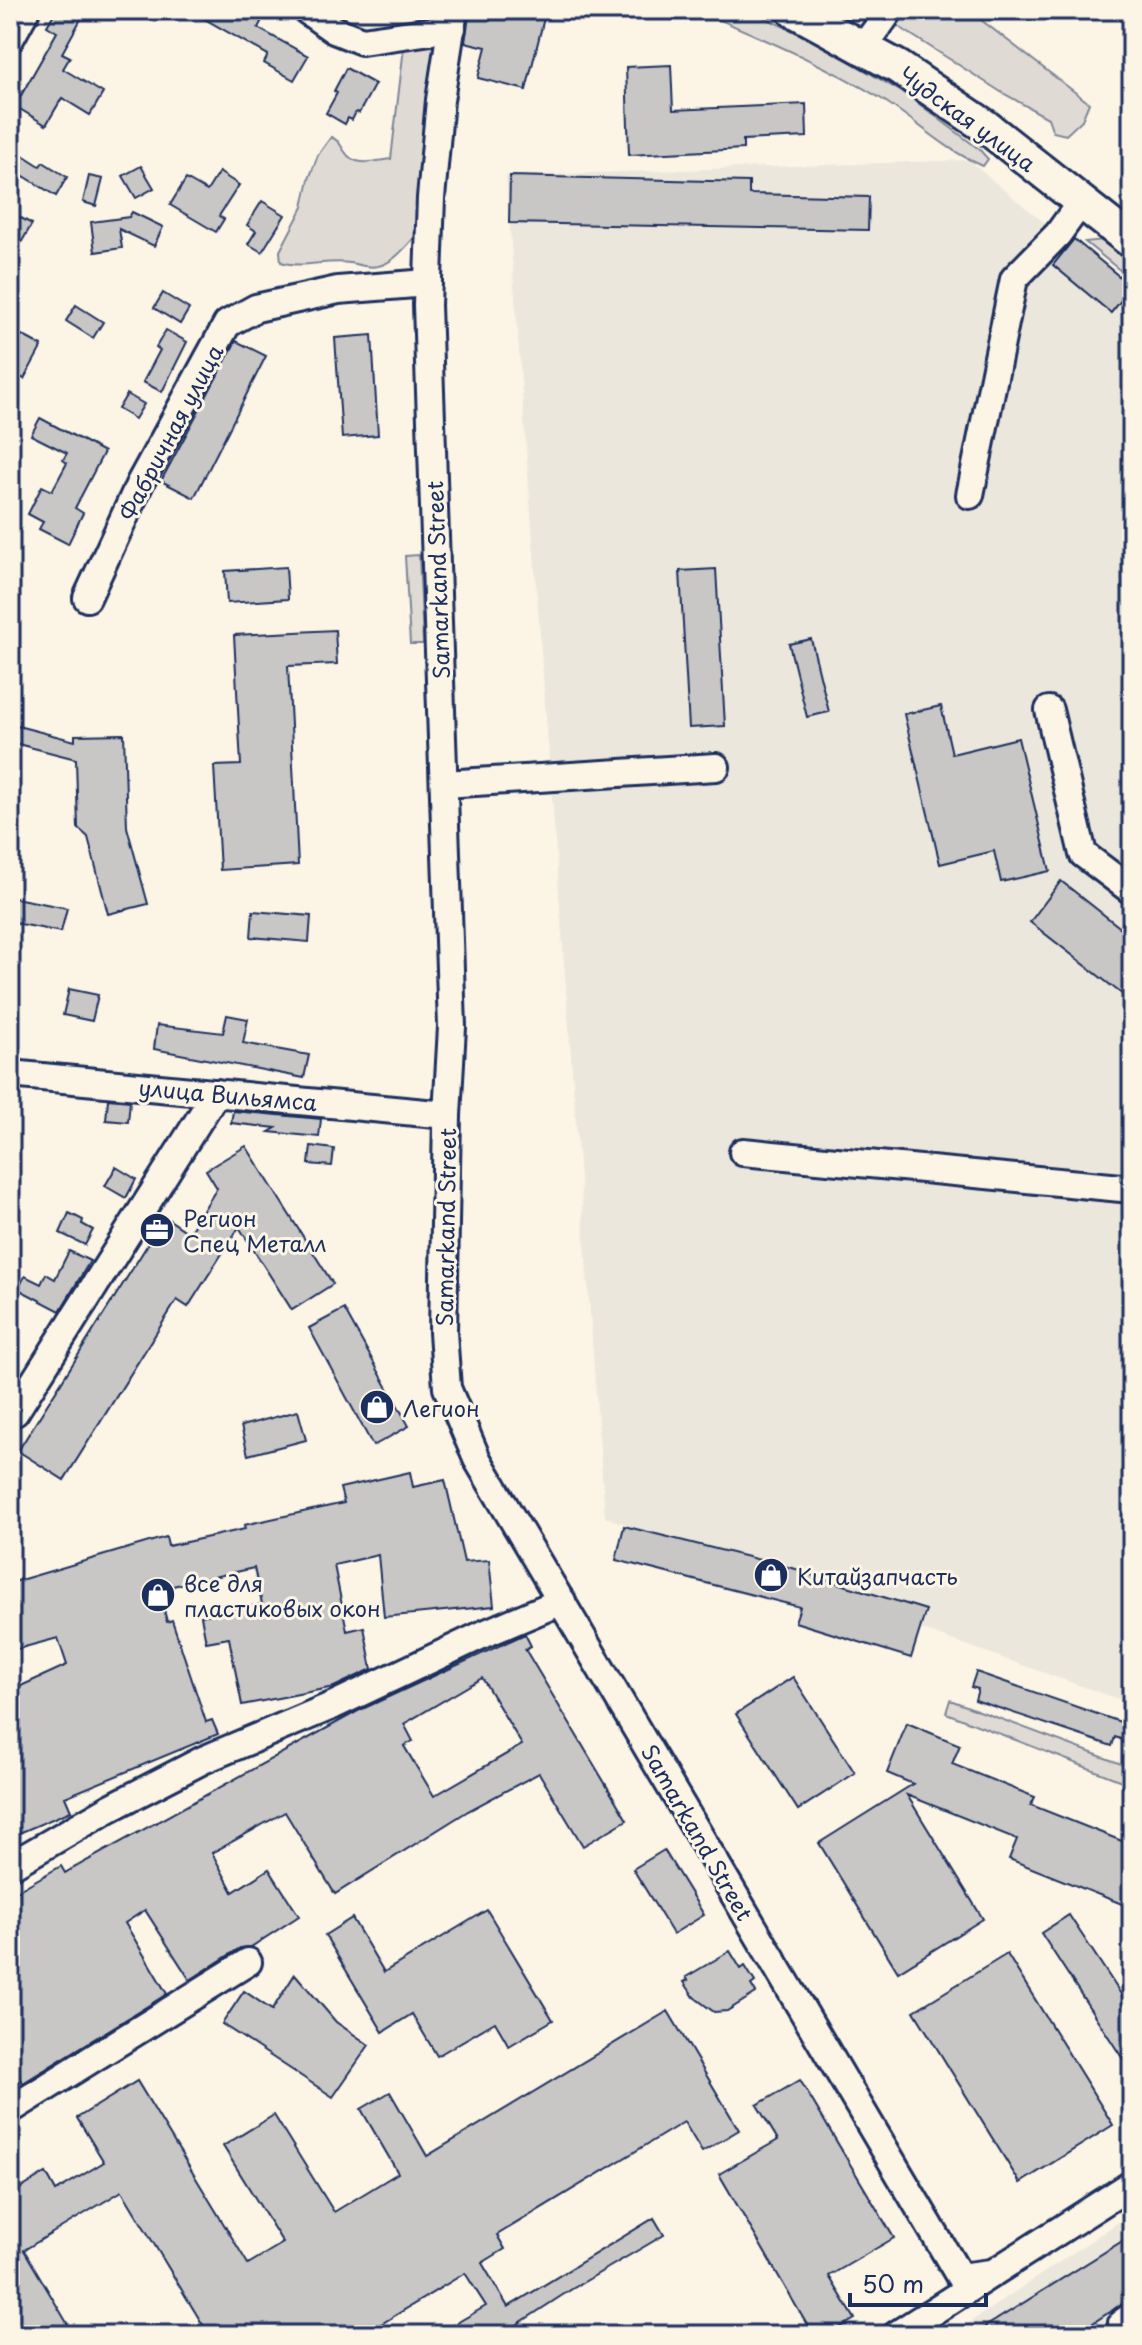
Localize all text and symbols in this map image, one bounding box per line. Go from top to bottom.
street label: Чудская улица [893,57,1043,179]
street label: Фабричная улица [110,338,230,526]
street label: Samarkand Street [417,480,457,680]
street label: улица Вильямса [137,1070,319,1118]
street label: Samarkand Street [427,1127,463,1327]
place label: Регион Спец Металл [183,1201,327,1259]
office icon: Регион Спец Металл [138,1211,176,1249]
shop icon: Легион [358,1388,396,1426]
place label: Легион [403,1391,480,1424]
shop icon: Китайзапчасть [752,1556,790,1594]
place label: Китайзапчасть [797,1559,958,1592]
place label: все для пластиковых окон [184,1566,381,1624]
shop icon: все для пластиковых окон [139,1576,177,1614]
street label: Samarkand Street [634,1738,762,1926]
scale bar [850,2257,986,2307]
text: 50 m [862,2265,924,2301]

